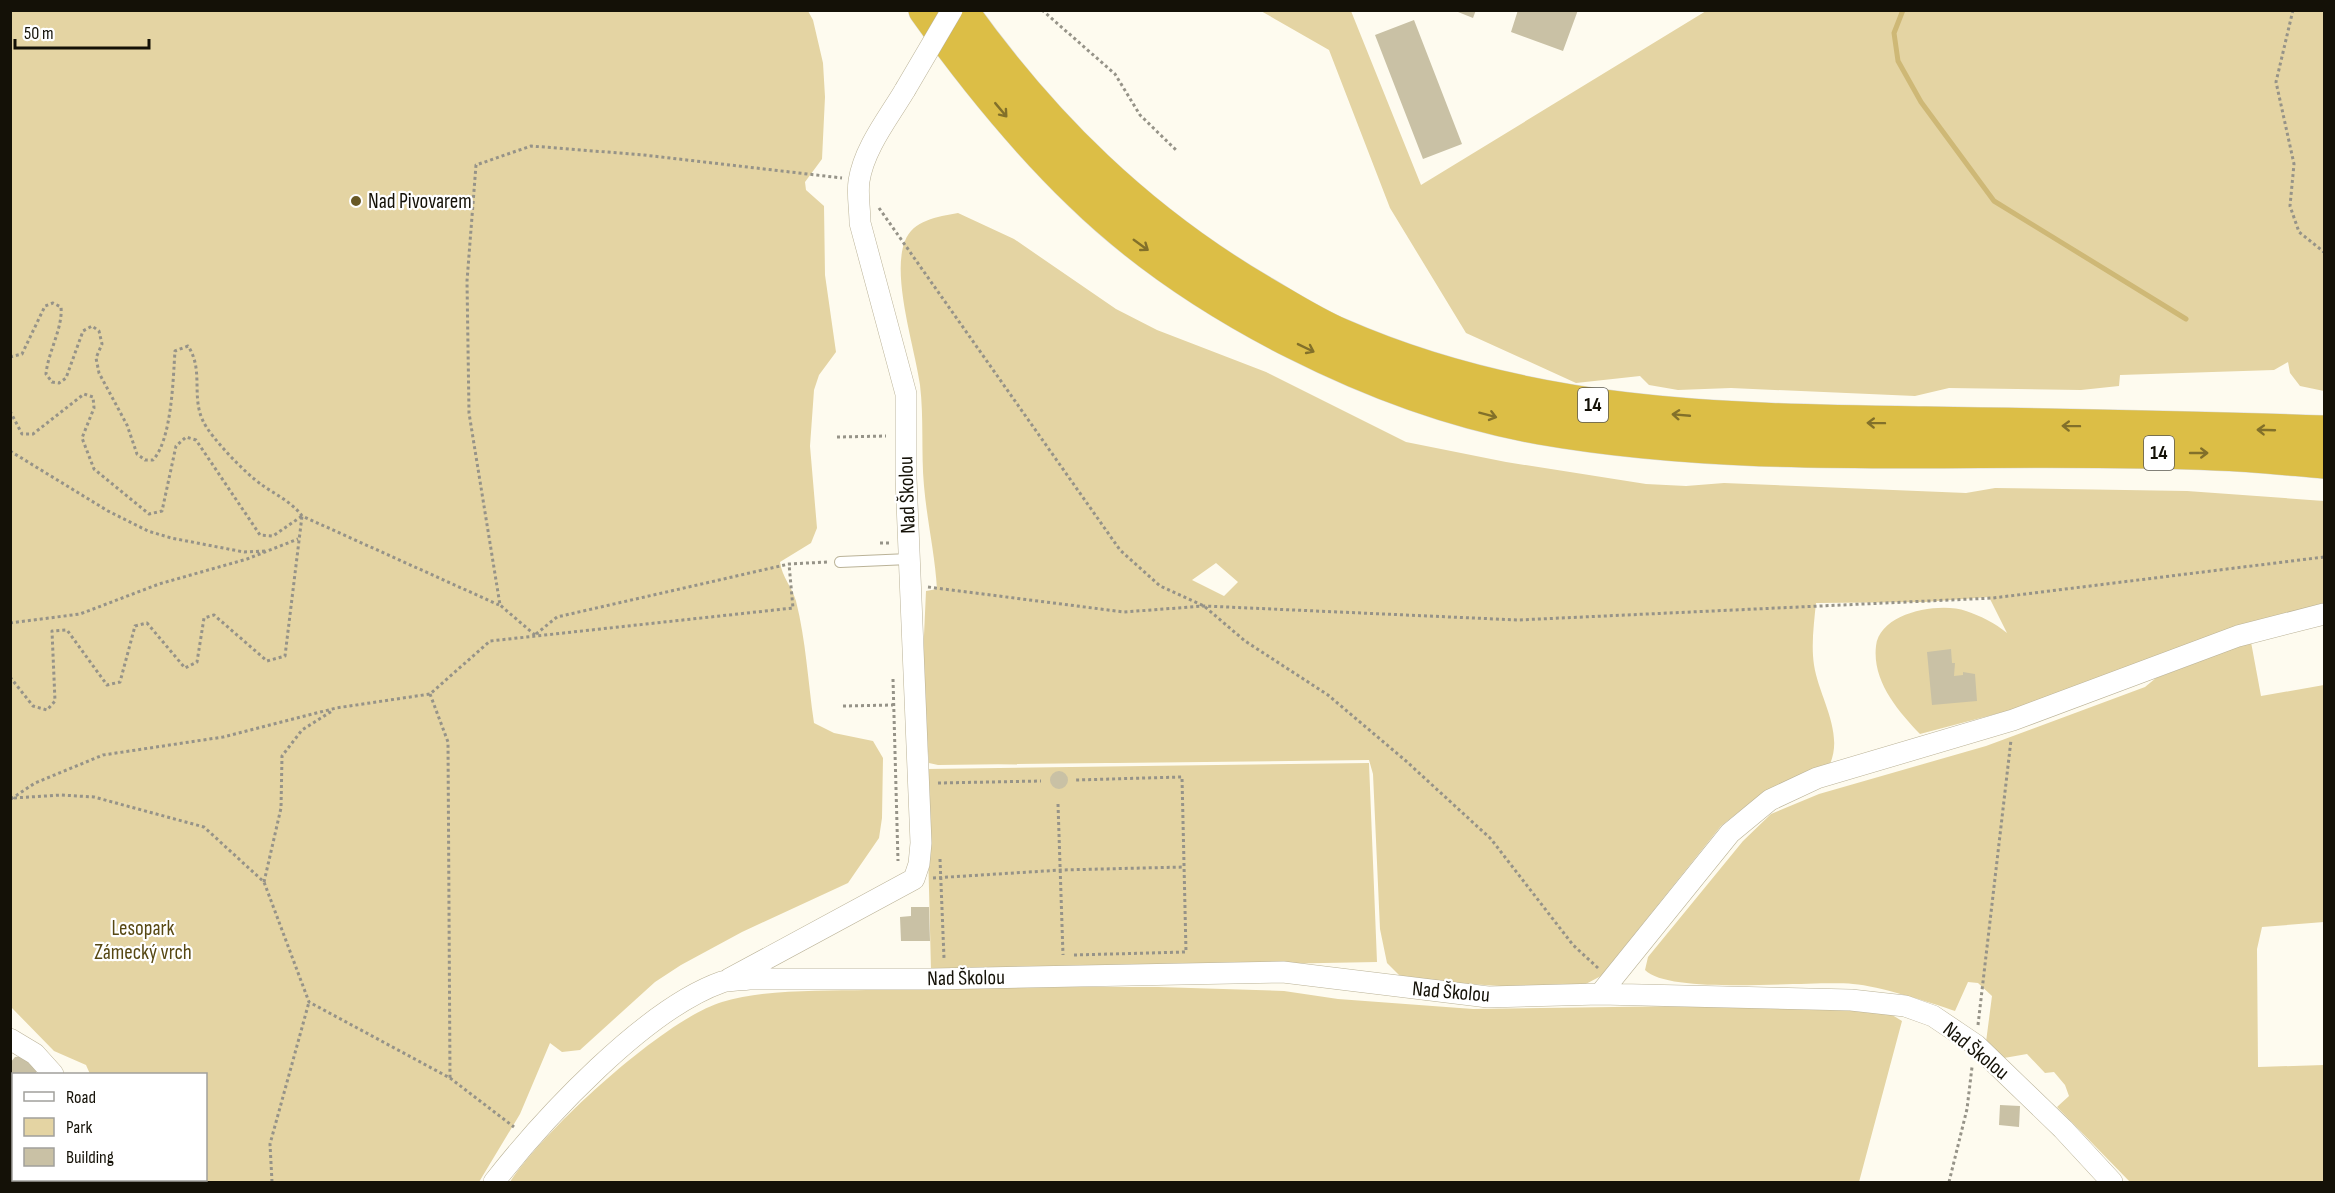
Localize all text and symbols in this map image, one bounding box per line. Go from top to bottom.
scale bar [15,12,148,50]
text: 50 m [24,23,54,44]
one-way arrow [994,102,1007,118]
place label: Nad Pivovarem [368,189,472,214]
marker: Nad Pivovarem [349,194,363,208]
one-way arrow [1132,239,1148,251]
one-way arrow [1296,343,1314,355]
road number: 14 [1578,388,1608,422]
one-way arrow [1479,409,1498,421]
one-way arrow [1672,409,1692,420]
one-way arrow [1867,417,1887,428]
one-way arrow [2062,420,2082,432]
one-way arrow [2257,424,2277,436]
road number: 14 [2144,436,2174,470]
one-way arrow [2189,447,2209,459]
street label: Nad Školou [893,456,921,534]
park label: Lesopark Zámecký vrch [94,916,192,965]
street label: Nad Školou [927,965,1005,991]
street label: Nad Školou [1411,976,1491,1008]
street label: Nad Školou [1938,1017,2014,1085]
legend [12,1073,207,1181]
text: Road [66,1087,96,1108]
text: Park [66,1117,92,1138]
text: Building [66,1147,114,1168]

